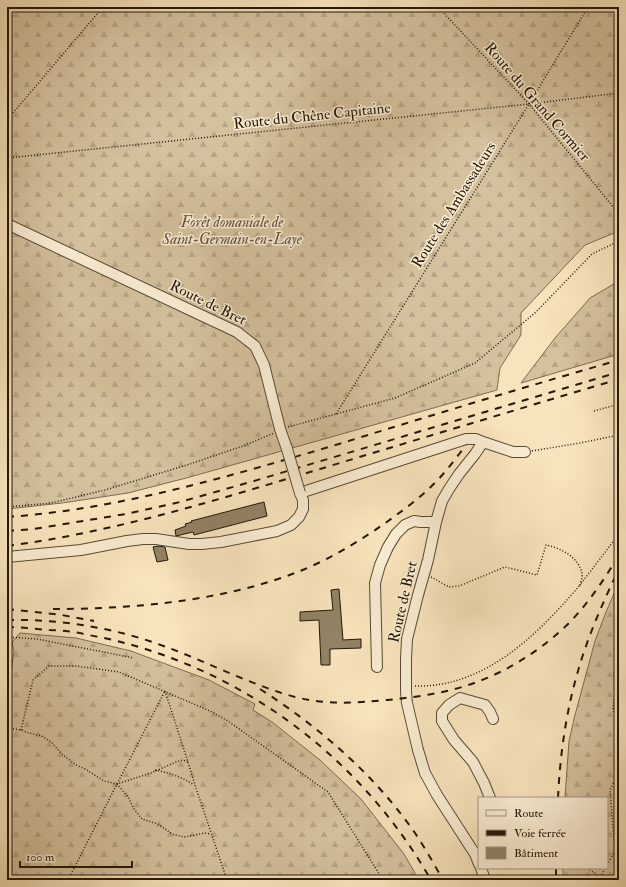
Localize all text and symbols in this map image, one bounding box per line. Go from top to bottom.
street label: Route du Grand Cormier [480,38,594,166]
street label: Route du Chêne Capitaine [232,98,392,135]
street label: Route des Ambassadeurs [408,138,500,272]
park label: Forêt domaniale de Saint-Germain-en-Laye [161,213,303,249]
street label: Route de Bret [167,276,250,330]
street label: Route de Bret [384,559,422,645]
legend [478,797,608,869]
text: Route [514,806,543,821]
text: Voie ferrée [514,826,566,841]
scale bar [20,843,132,869]
text: Bâtiment [514,846,558,861]
text: 100 m [26,850,55,865]

